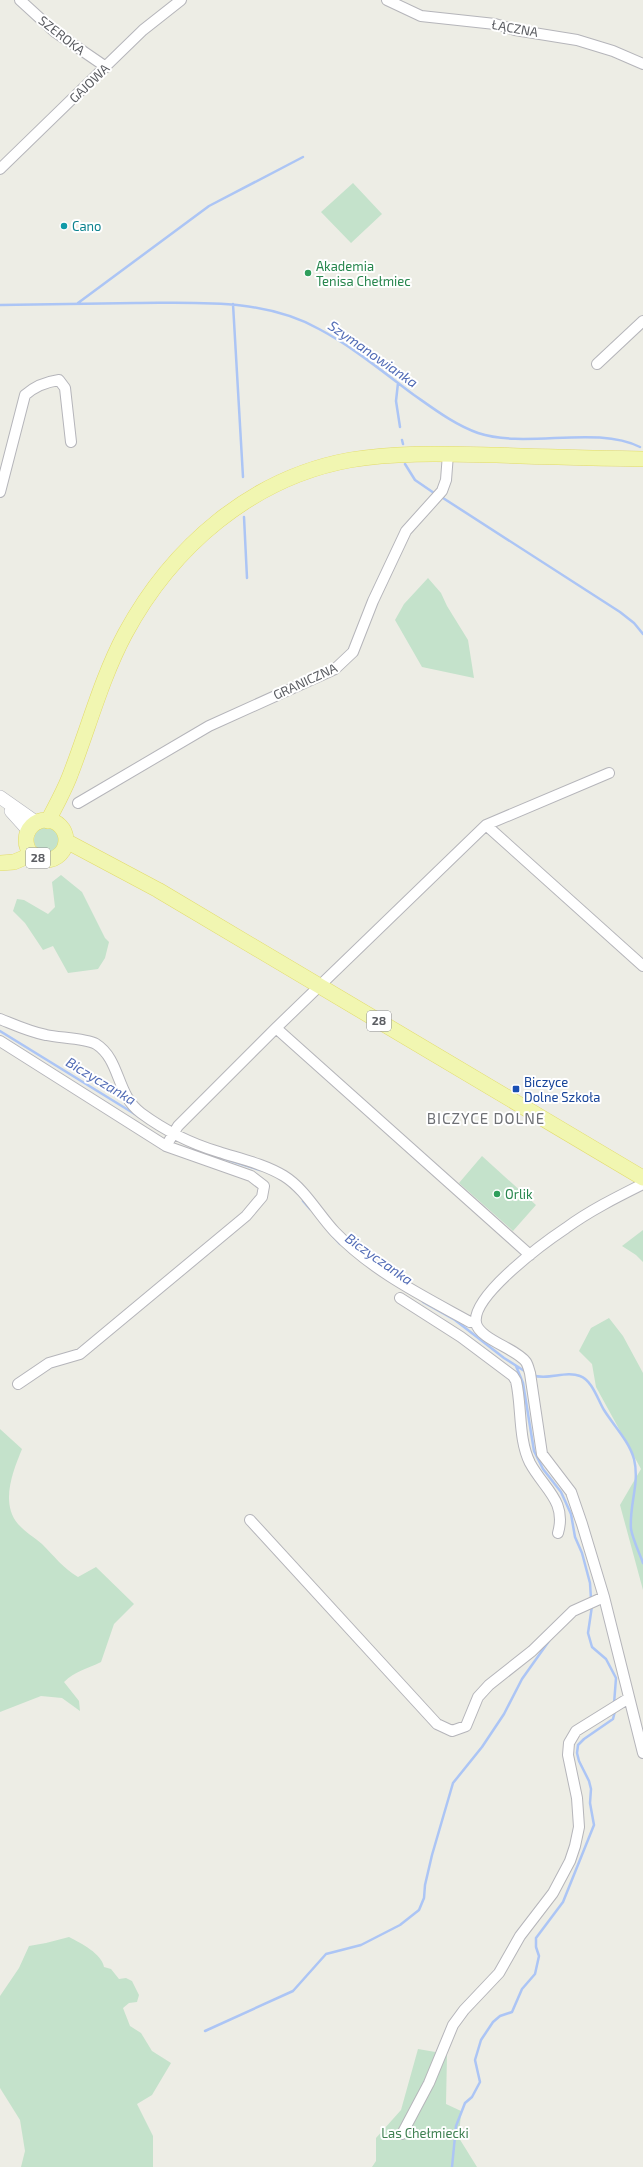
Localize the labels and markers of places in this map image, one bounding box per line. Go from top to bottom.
place label: Cano [72,218,101,234]
marker: Cano [59,221,69,231]
place label: Akademia Tenisa Chełmiec [316,258,411,289]
marker: Akademia Tenisa Chełmiec [303,268,313,278]
place label: Biczyce Dolne Szkoła [524,1074,600,1105]
marker: Biczyce Dolne Szkoła [511,1084,521,1094]
place label: Orlik [505,1186,533,1202]
marker: Orlik [492,1189,502,1199]

